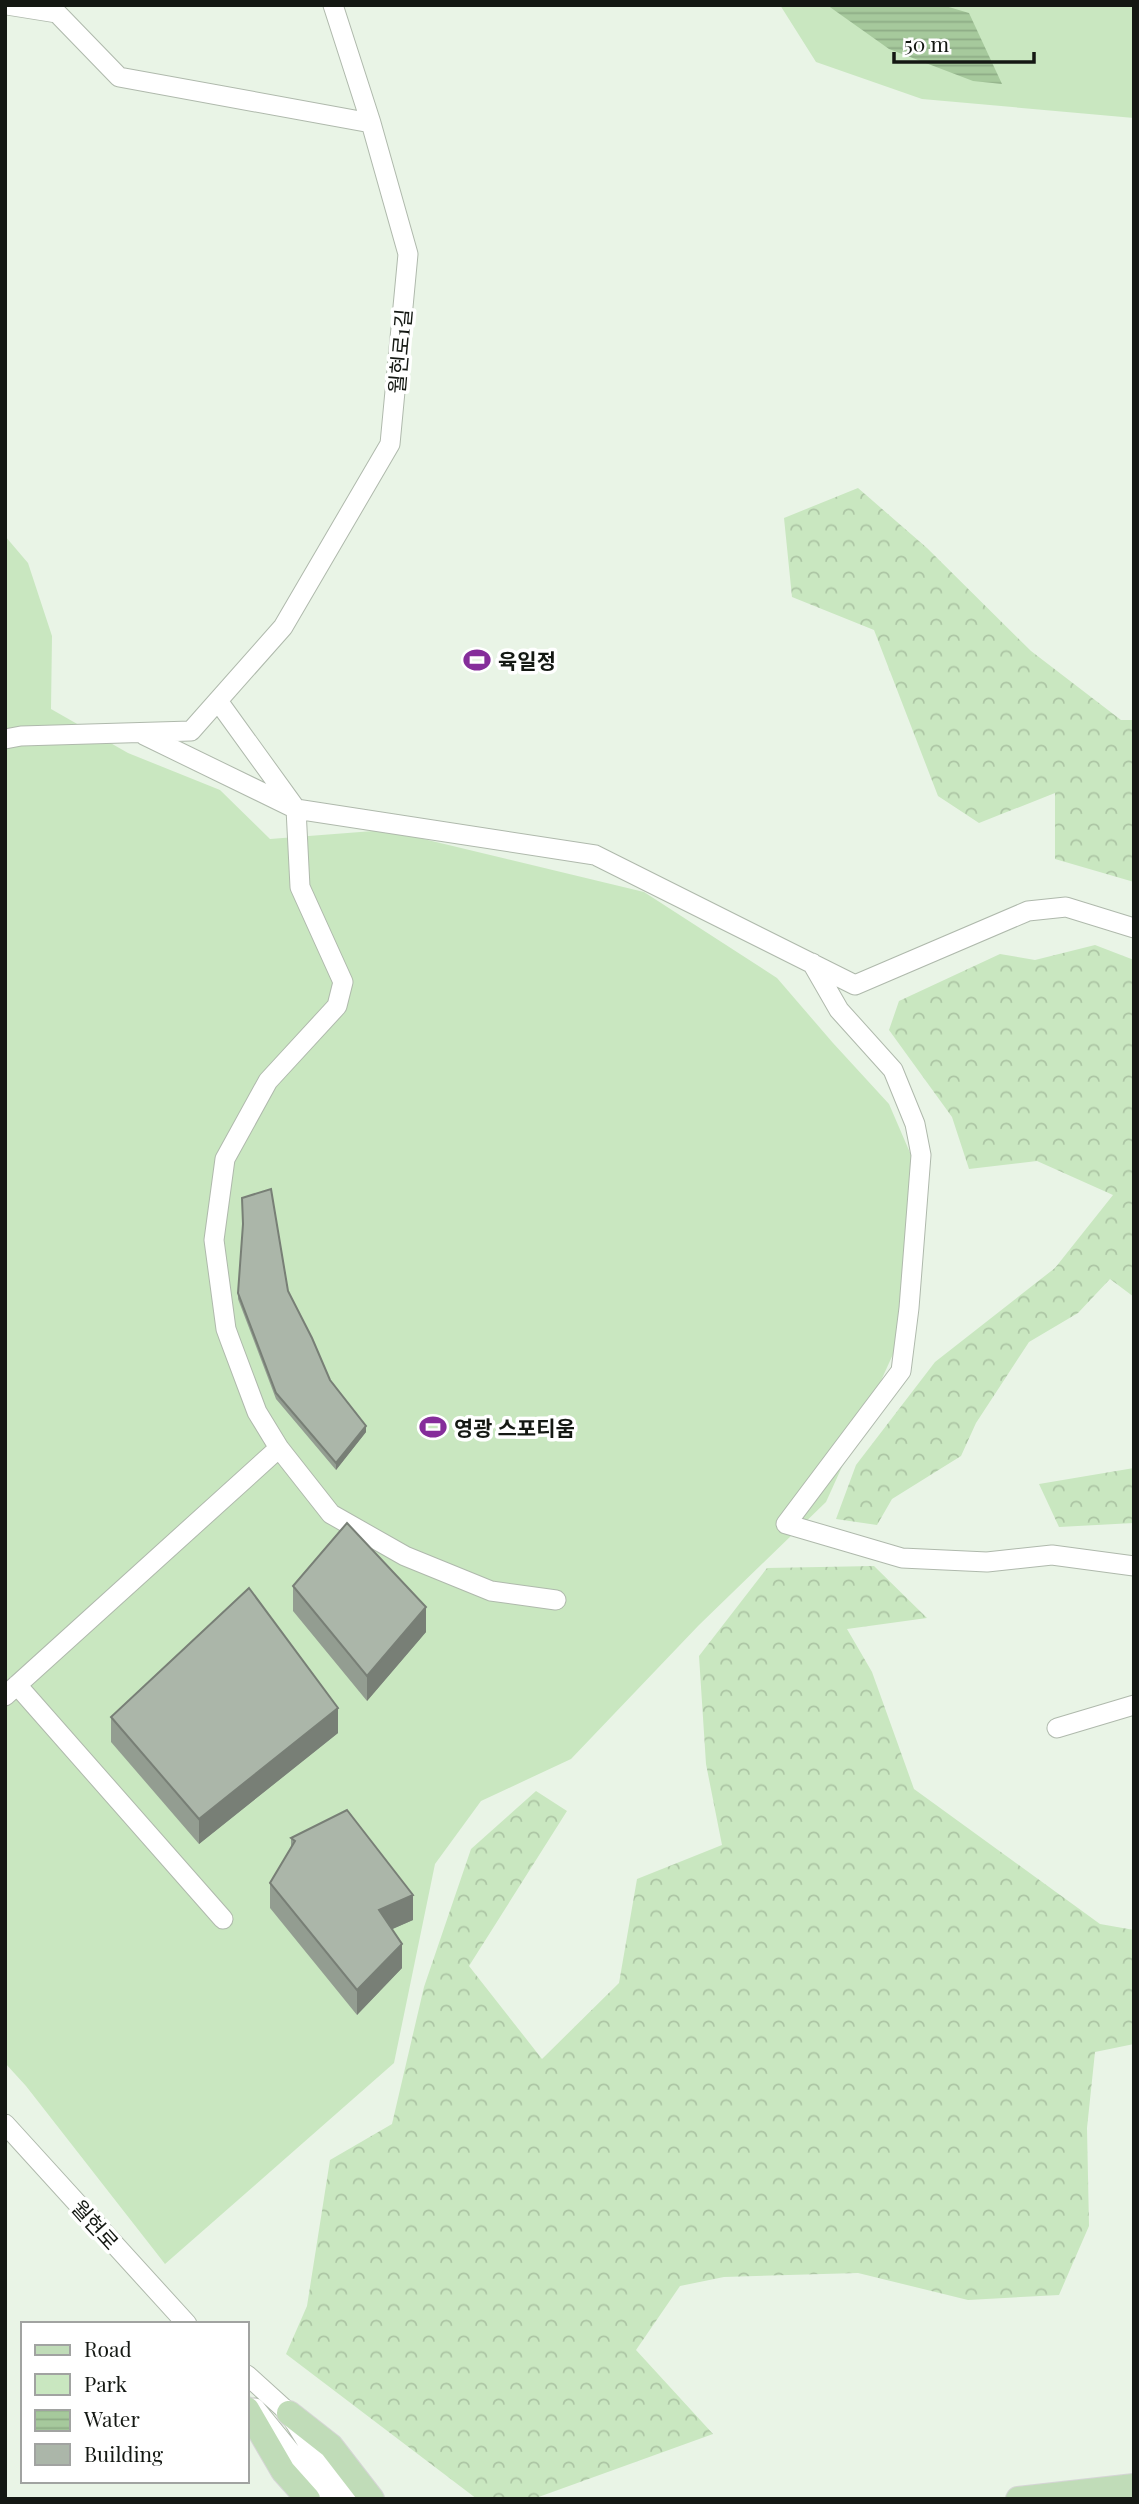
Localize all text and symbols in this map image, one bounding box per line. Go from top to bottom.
scale bar [894,21,1034,65]
text: 50 m [904,29,950,57]
street label: 월현로1길 [381,307,417,395]
sports icon: 육일정 [462,645,492,675]
place label: 육일정 [498,646,556,674]
sports icon: 영광 스포티움 [418,1412,448,1442]
place label: 영광 스포티움 [454,1413,575,1441]
street label: 월현로 [66,2193,126,2255]
legend [21,2322,248,2483]
text: Road [84,2334,132,2362]
text: Park [84,2369,128,2397]
text: Water [83,2404,140,2432]
text: Building [84,2439,163,2467]

